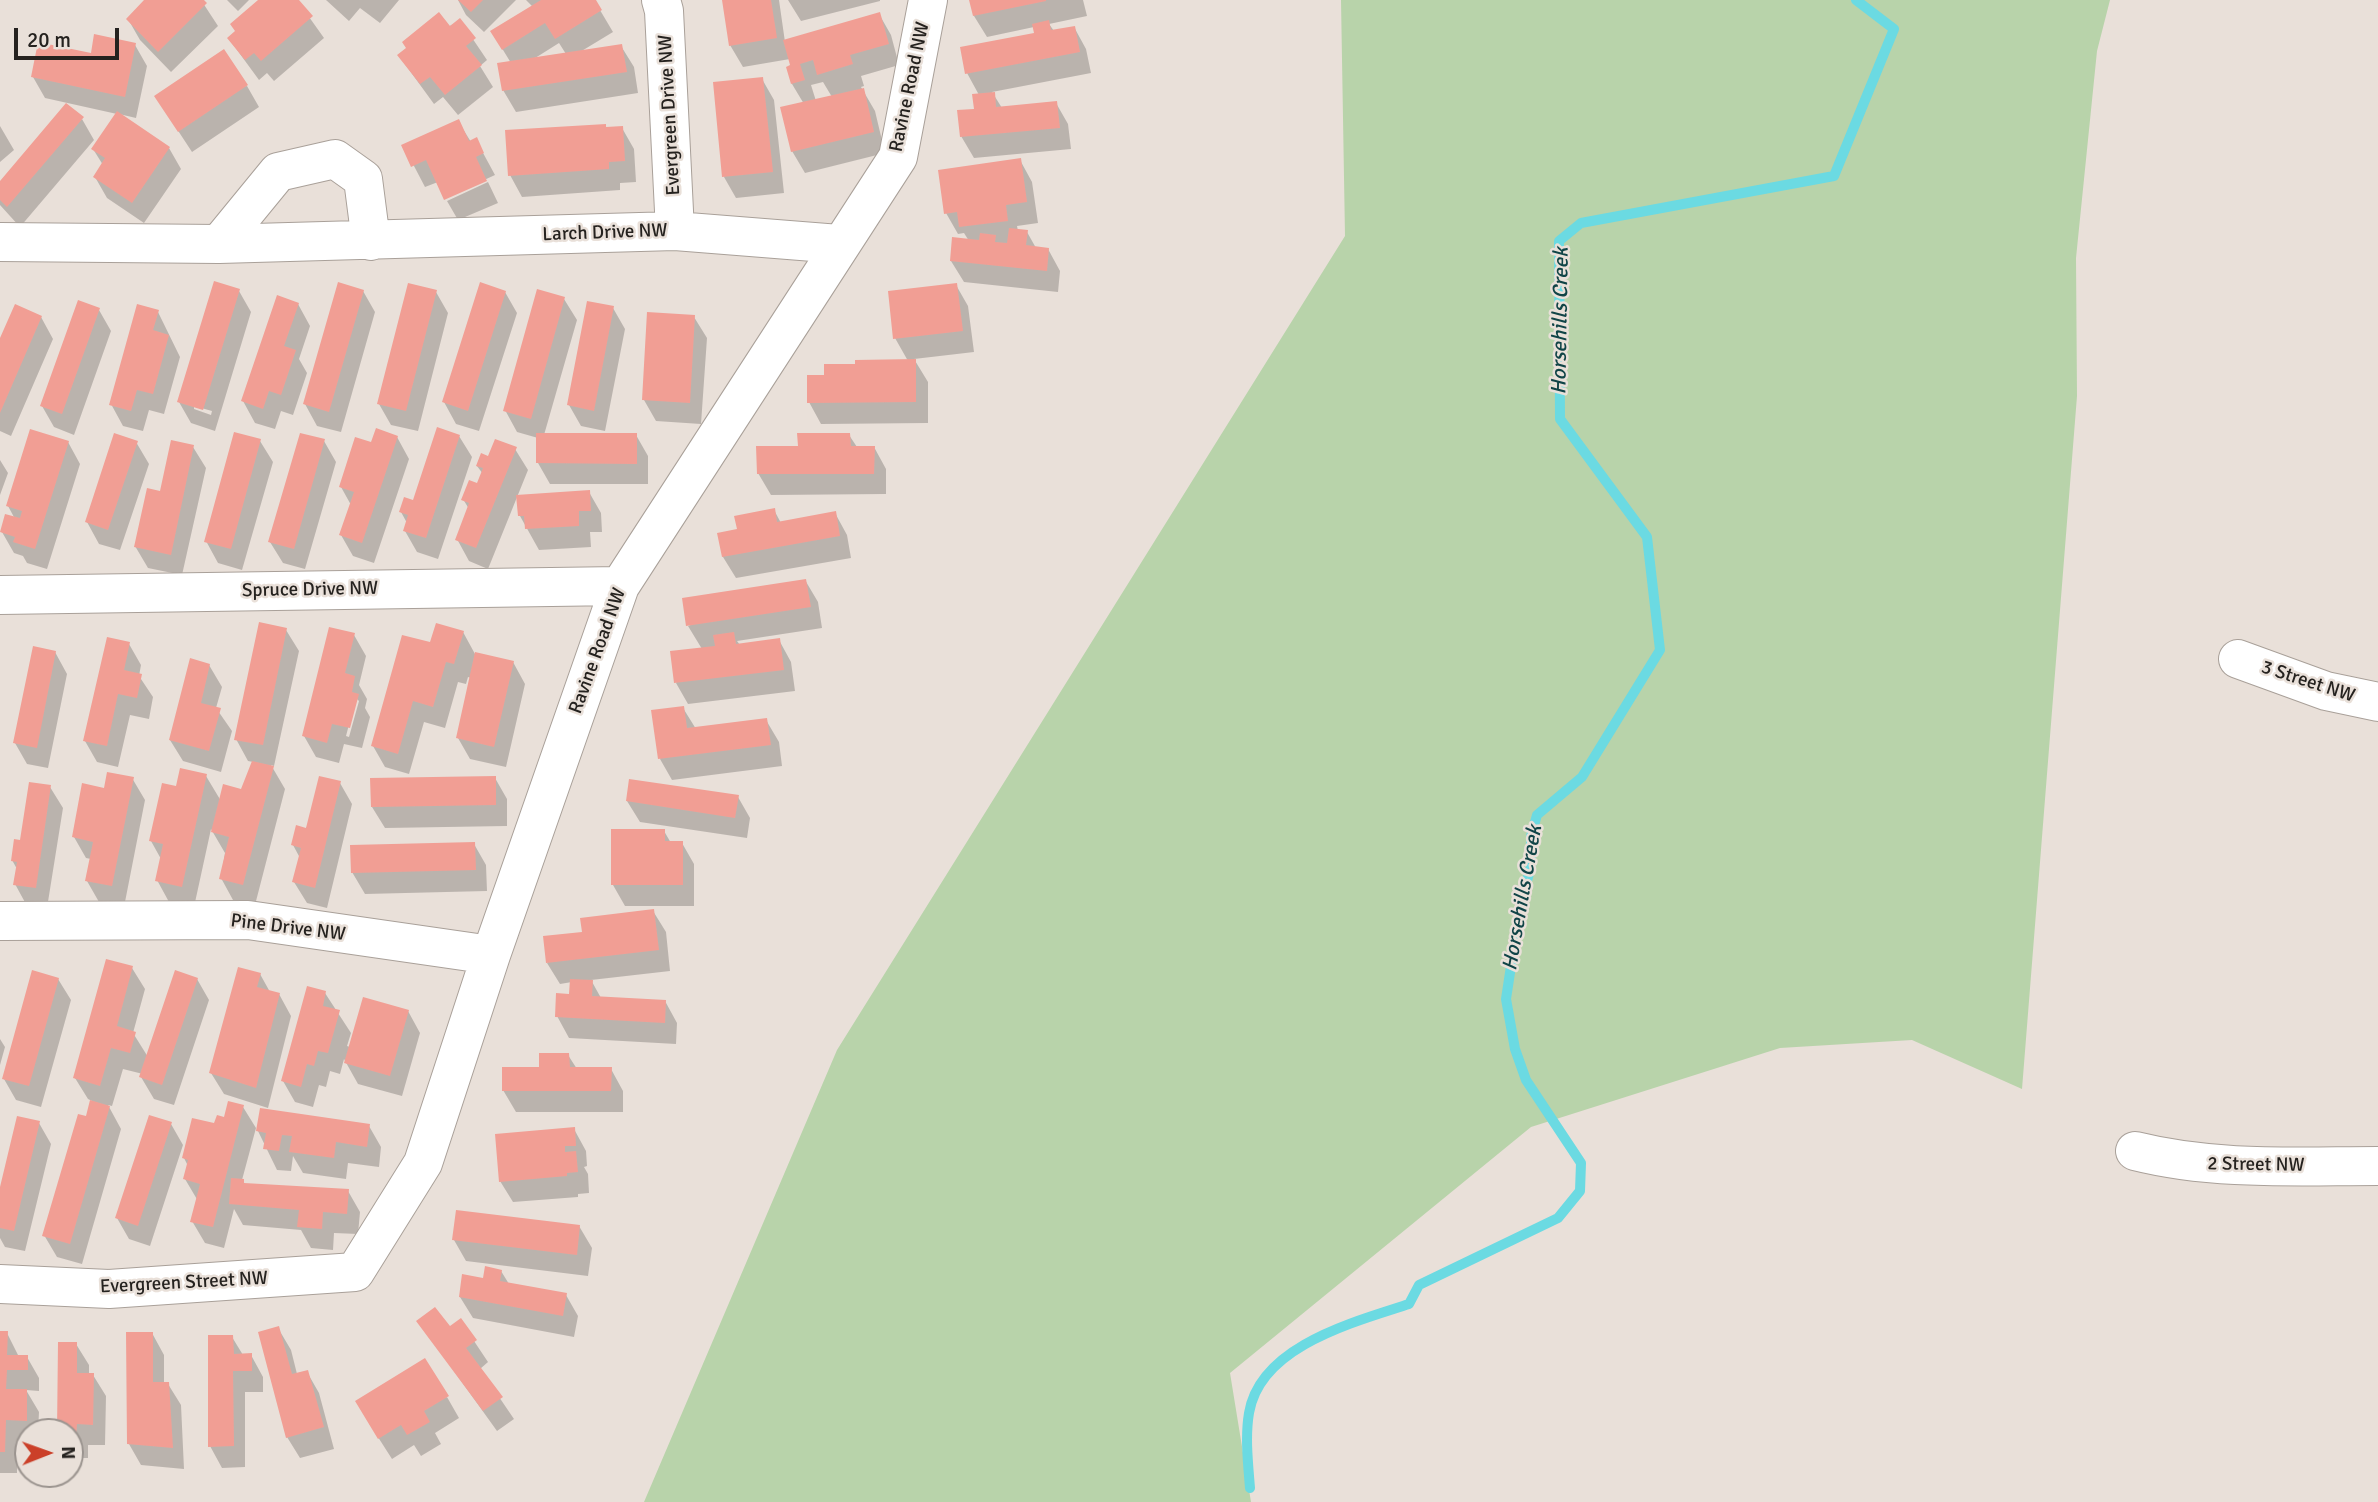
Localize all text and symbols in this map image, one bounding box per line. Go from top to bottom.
scale bar [18,14,122,58]
street label: Ravine Road NW [885,20,935,154]
text: 20 m [27,27,71,53]
street label: Evergreen Drive NW [654,34,686,196]
street label: Larch Drive NW [542,219,668,247]
water label: Horsehills Creek [1547,247,1575,395]
street label: Spruce Drive NW [242,577,378,603]
street label: Ravine Road NW [565,585,631,717]
street label: 3 Street NW [2258,656,2358,708]
water label: Horsehills Creek [1498,823,1548,973]
street label: Pine Drive NW [229,910,347,946]
street label: 2 Street NW [2207,1153,2305,1177]
street label: Evergreen Street NW [99,1267,269,1299]
north arrow [14,1418,84,1488]
text: N [56,1446,80,1459]

